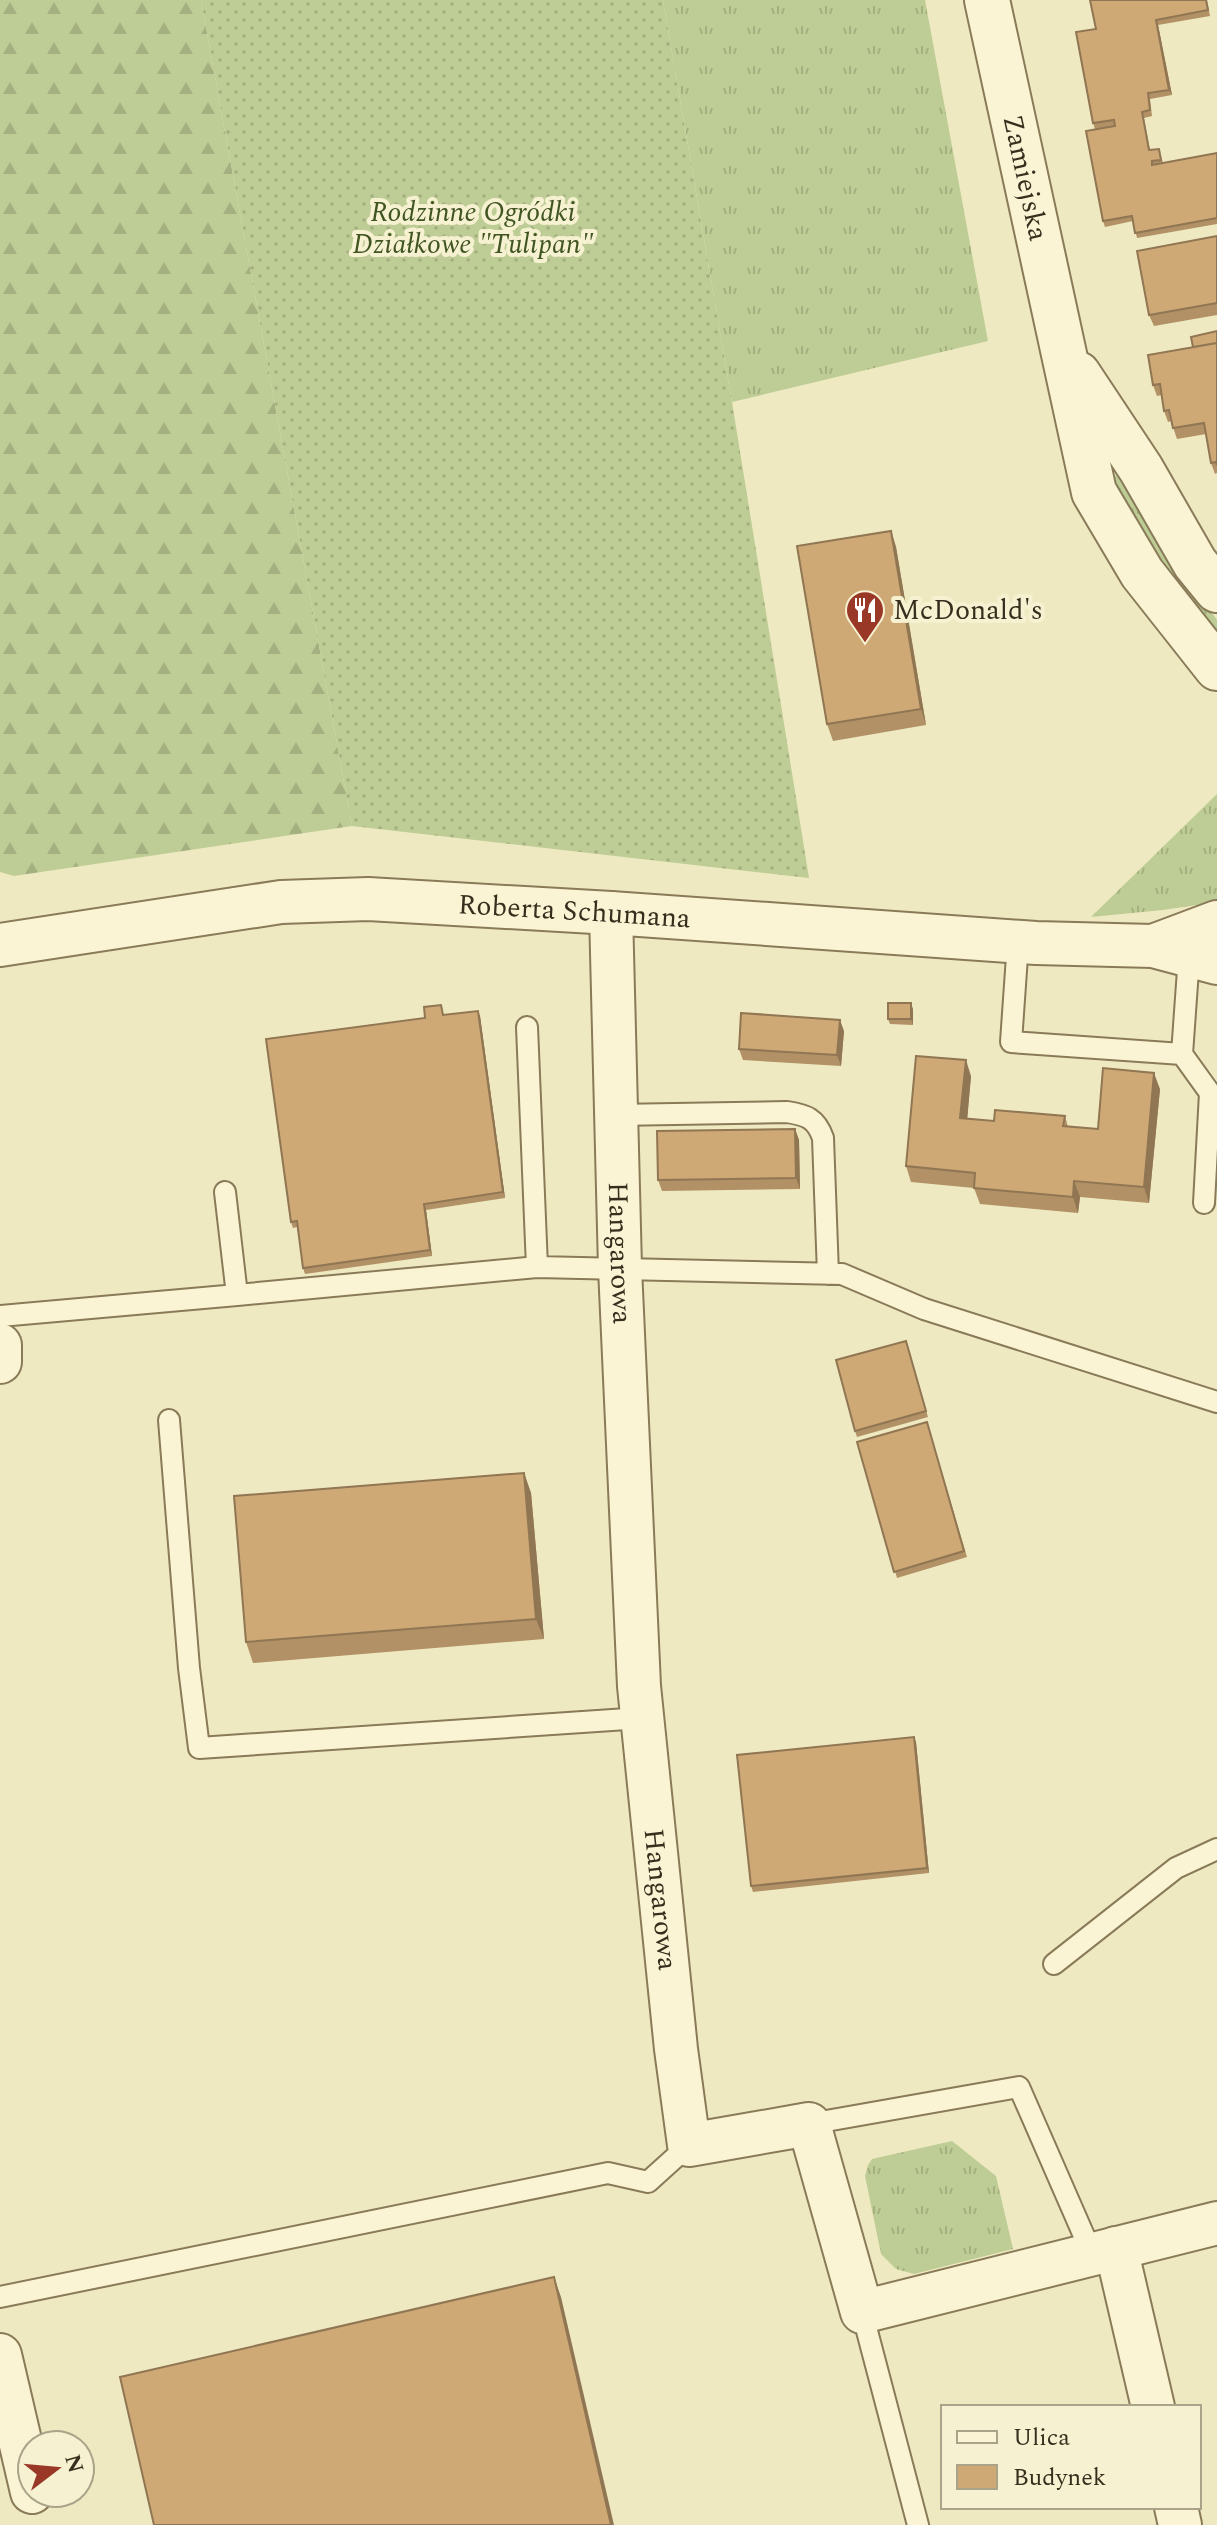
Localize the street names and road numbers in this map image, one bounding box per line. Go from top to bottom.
street label: Zamiejska [991,111,1060,245]
street label: Roberta Schumana [457,883,692,940]
street label: Hangarowa [596,1181,644,1325]
street label: Hangarowa [632,1826,689,1973]

